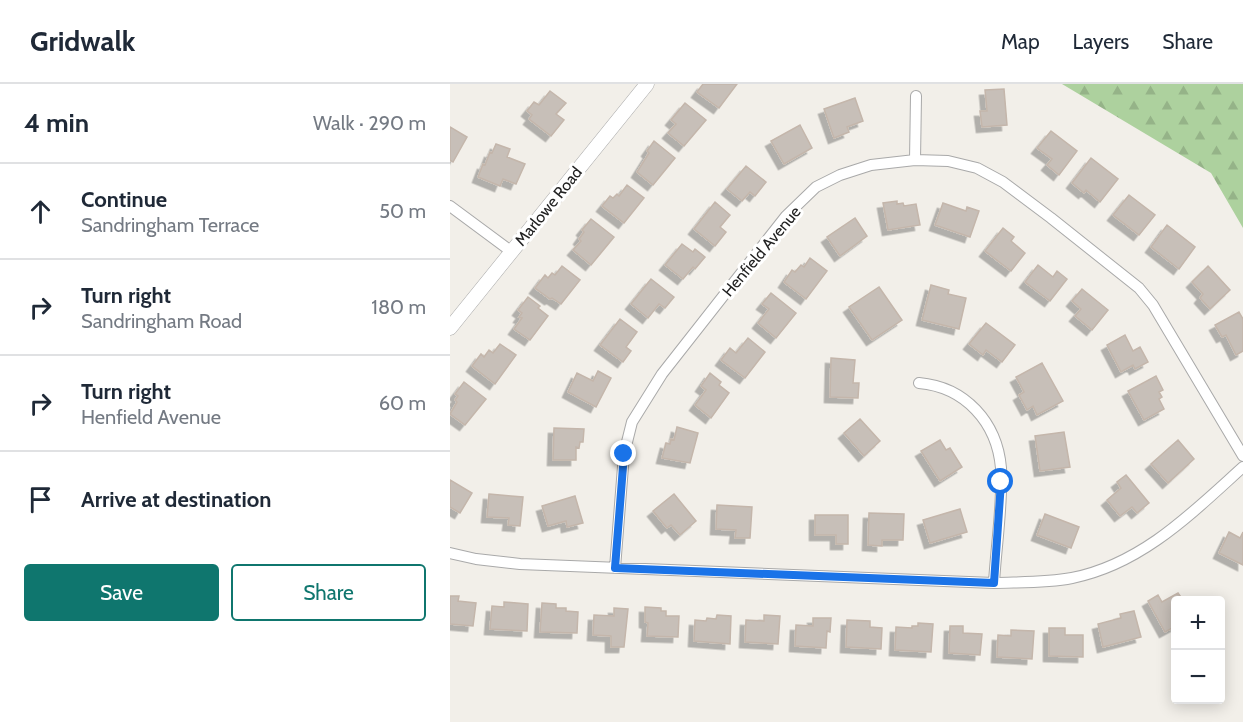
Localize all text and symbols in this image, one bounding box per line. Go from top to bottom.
text: Gridwalk [30,24,135,58]
text: Map [1001,29,1040,54]
text: Layers [1073,29,1129,54]
text: Share [1162,29,1213,54]
text: 4 min [24,107,89,139]
text: Walk · 290 m [313,111,426,135]
street label: Marlowe Road [511,163,586,250]
text: Continue [81,186,167,213]
icon: ahead [24,195,57,228]
text: 50 m [379,199,426,223]
street label: Henfield Avenue [718,202,805,300]
text: Sandringham Terrace [81,213,259,237]
text: Turn right [81,282,171,309]
icon: right [24,291,57,324]
text: 180 m [371,295,426,319]
text: Sandringham Road [81,309,242,333]
text: Turn right [81,378,171,405]
icon: right [24,387,57,420]
text: 60 m [379,391,426,415]
text: Henfield Avenue [81,405,221,429]
route end [610,440,636,466]
route start [987,468,1013,494]
icon: arrive [24,483,57,516]
text: Arrive at destination [81,486,271,513]
button: Save [24,564,219,621]
button: Share [231,564,426,621]
map controls [1171,596,1225,704]
button: + [1171,596,1225,650]
button: − [1171,650,1225,704]

